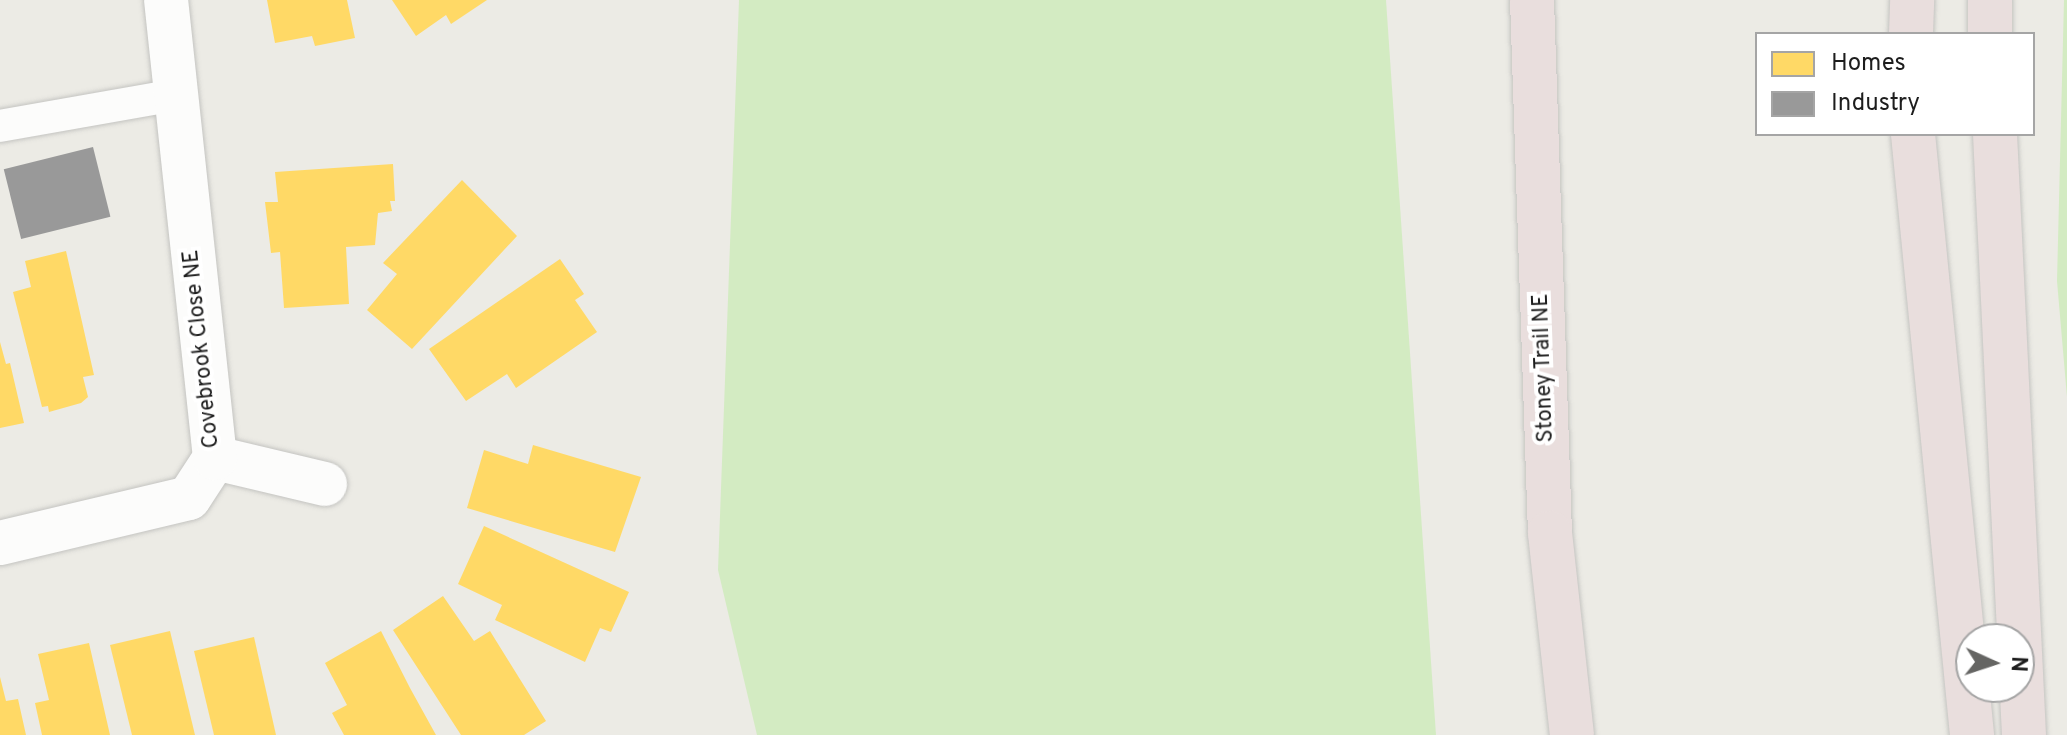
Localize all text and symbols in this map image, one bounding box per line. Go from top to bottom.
legend [1755,32,2035,136]
text: Homes [1831,49,1906,79]
text: Industry [1831,89,1920,119]
street label: Covebrook Close NE [178,248,226,450]
street label: Stoney Trail NE [1528,293,1560,443]
north arrow [1955,623,2035,703]
text: N [2004,656,2031,673]

